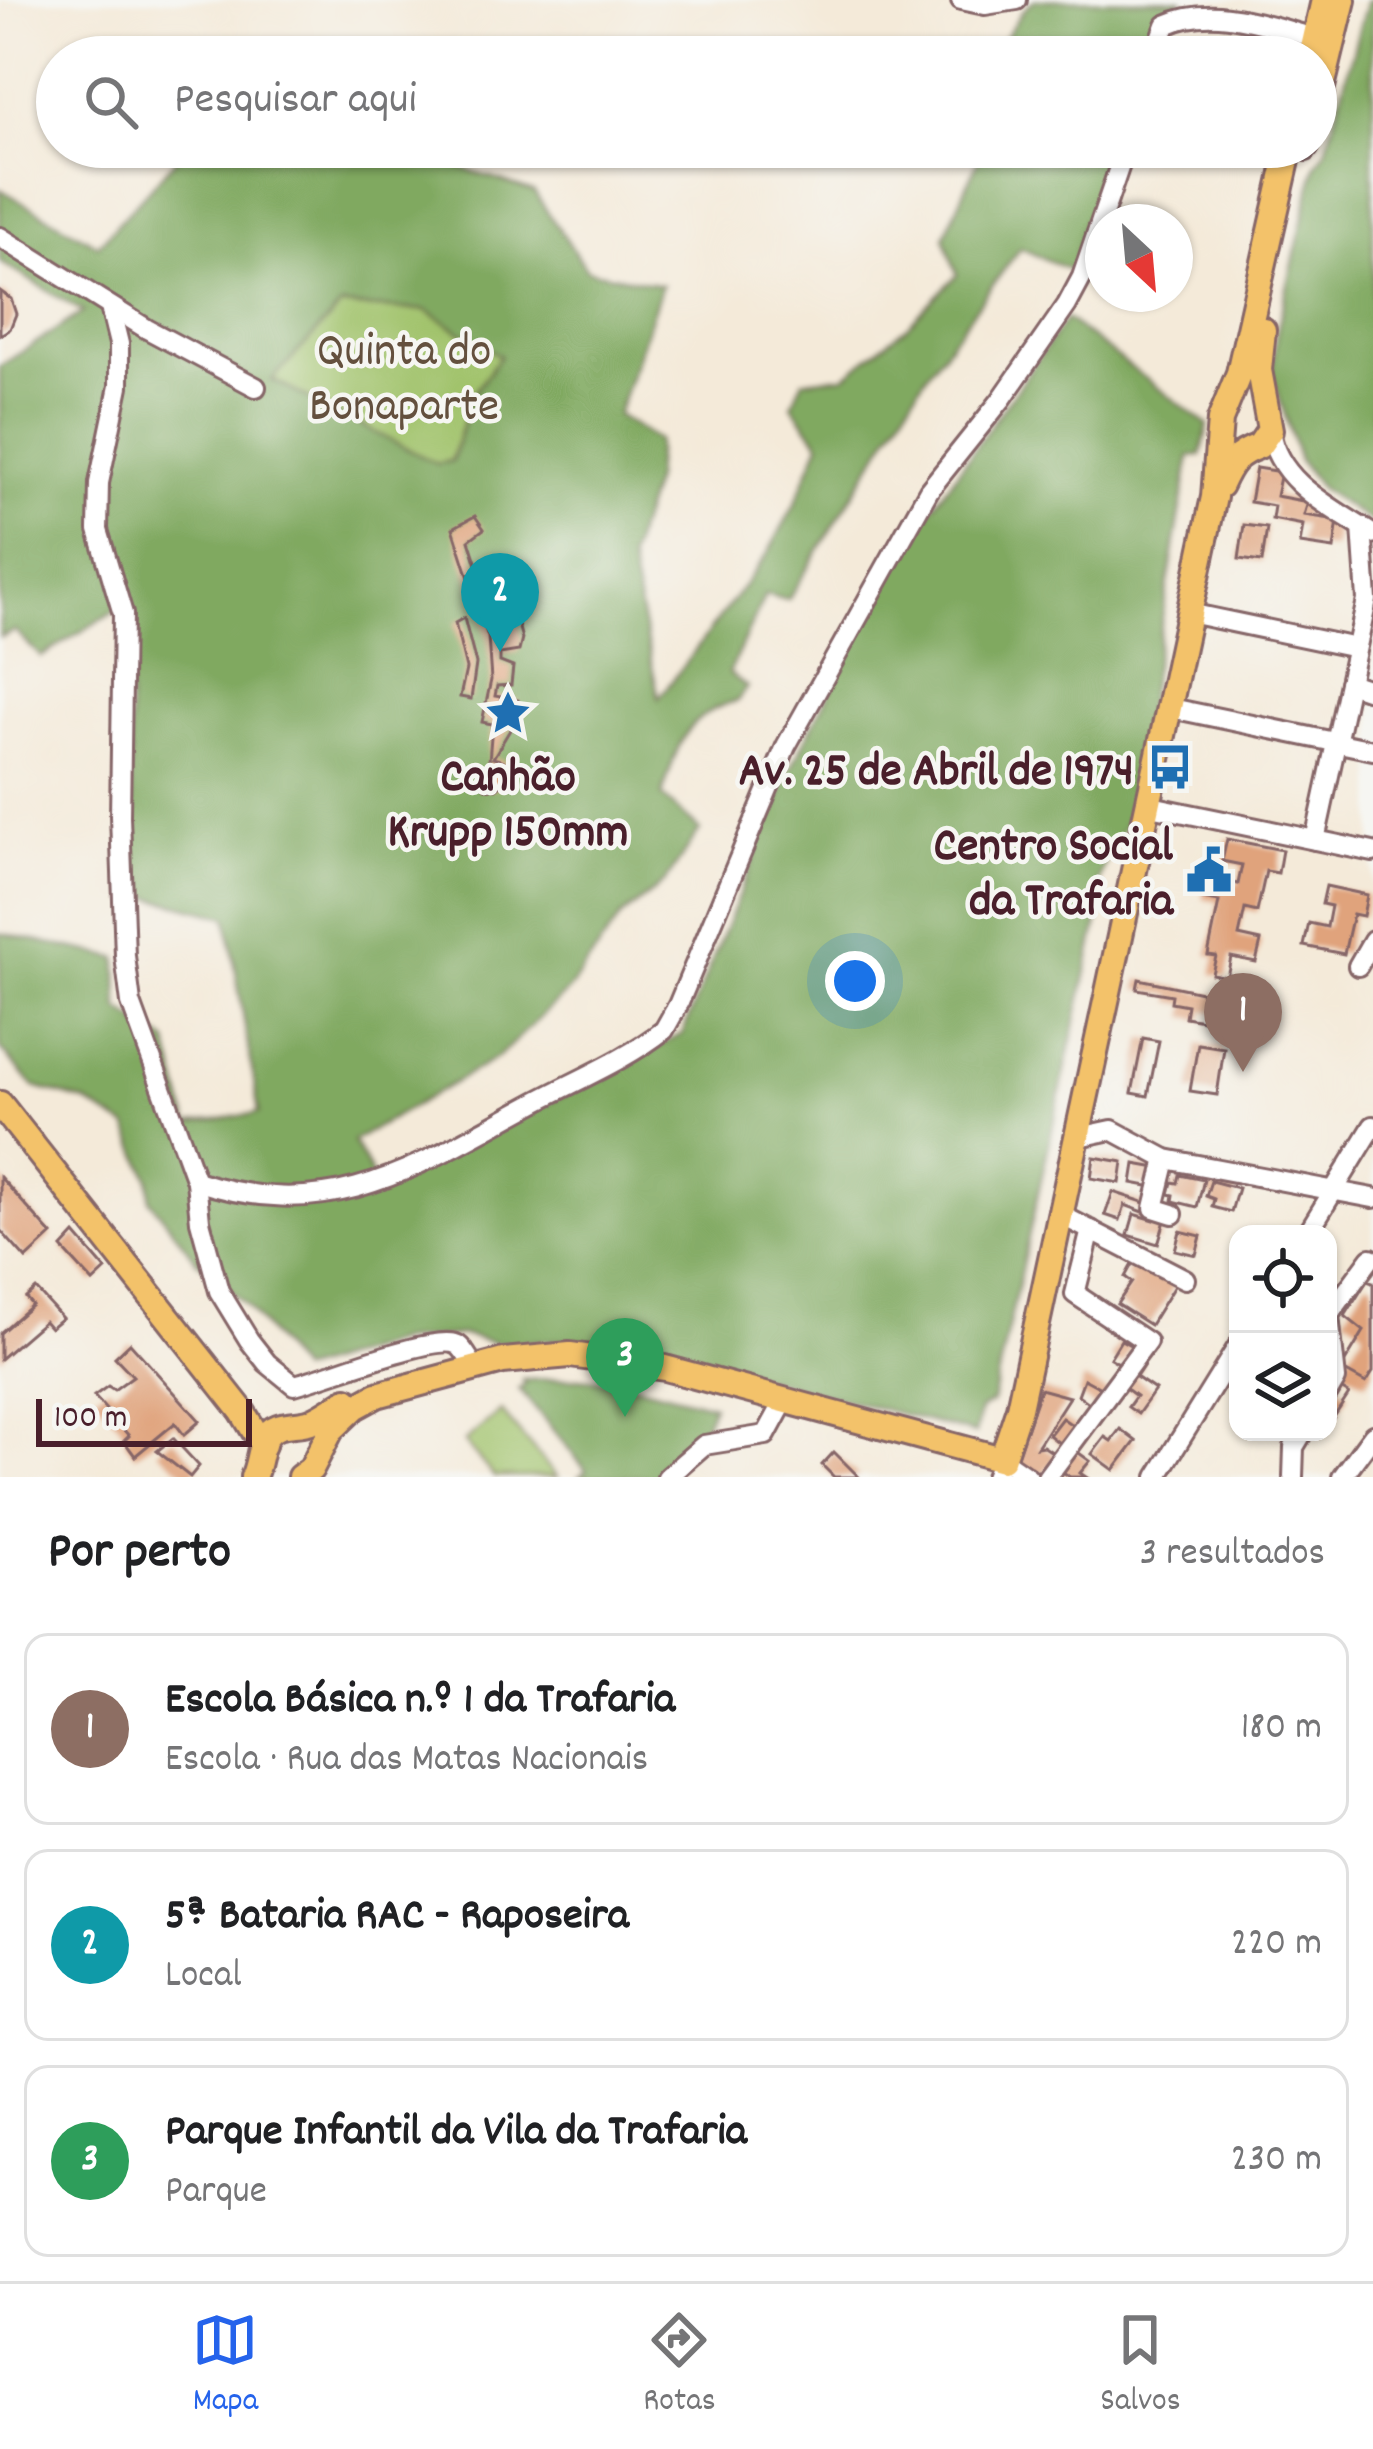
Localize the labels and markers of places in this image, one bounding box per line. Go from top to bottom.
pin: 2 [461,553,539,652]
place icon: Canhão Krupp 150mm [483,688,533,738]
place label: Av. 25 de Abril de 1974 [739,740,1134,809]
bus stop icon: Av. 25 de Abril de 1974 [1145,742,1195,792]
place label: Canhão Krupp 150mm [388,746,628,870]
place label: Centro Social da Trafaria [934,815,1174,939]
public building icon: Centro Social da Trafaria [1184,845,1234,895]
pin: 1 [1204,973,1282,1072]
pin: 3 [586,1318,664,1417]

